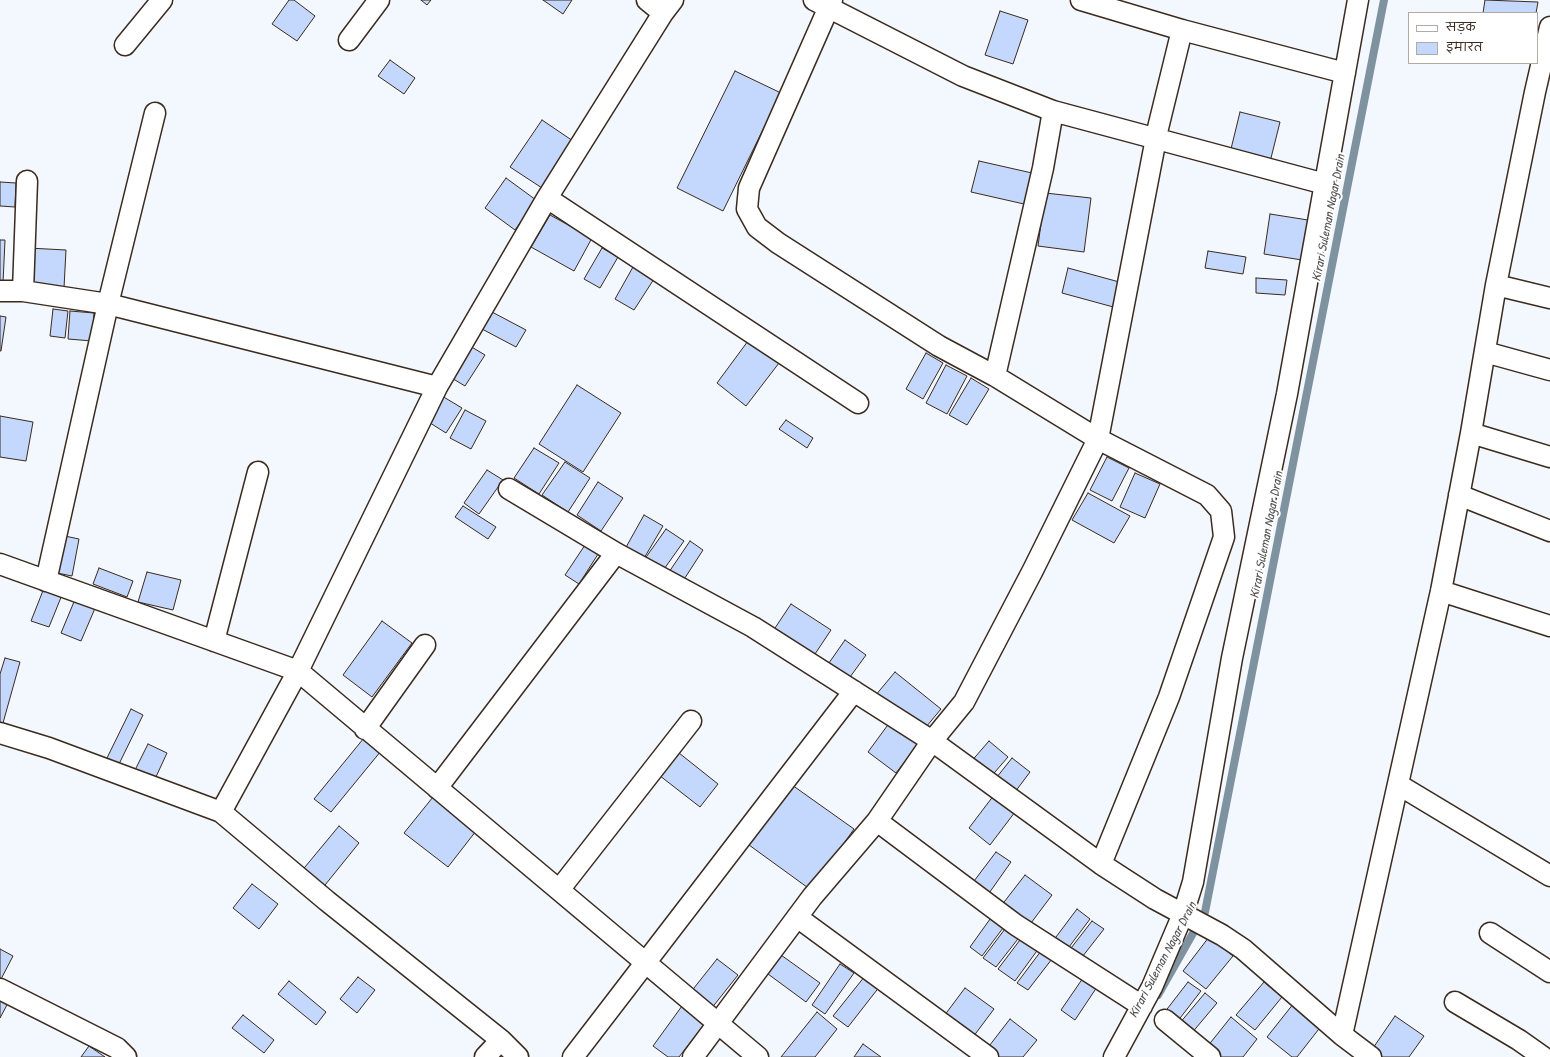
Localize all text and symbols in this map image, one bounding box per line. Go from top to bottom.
legend [1408,12,1538,64]
text: सड़क [1446,18,1476,35]
text: इमारत [1446,38,1483,55]
water label: Kirari Suleman Nagar Drain [1309,153,1349,283]
water label: Kirari Suleman Nagar Drain [1247,470,1287,600]
water label: Kirari Suleman Nagar Drain [1126,899,1200,1021]

